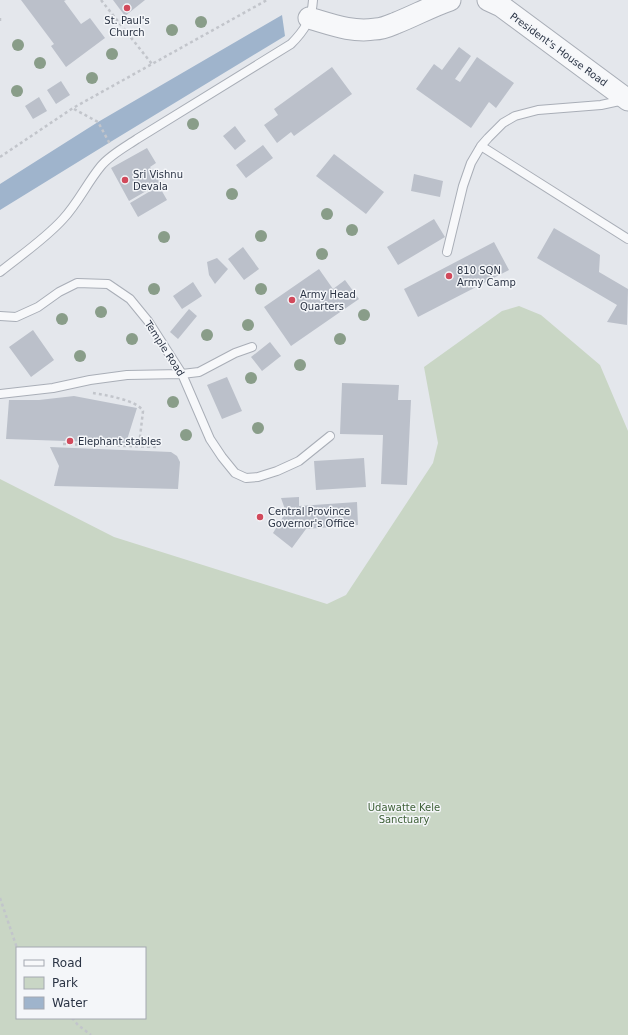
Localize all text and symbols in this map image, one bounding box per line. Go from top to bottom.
marker: St. Paul's Church [122,3,132,13]
street label: President's House Road [508,10,609,88]
place label: St. Paul's Church [104,15,150,38]
place label: Sri Vishnu Devala [133,169,183,192]
marker: Sri Vishnu Devala [120,175,130,185]
place label: 810 SQN Army Camp [457,265,516,288]
marker: 810 SQN Army Camp [444,271,454,281]
place label: Army Head Quarters [300,289,356,312]
marker: Army Head Quarters [287,295,297,305]
street label: Temple Road [142,318,187,378]
marker: Elephant stables [65,436,75,446]
place label: Elephant stables [78,436,161,447]
place label: Central Province Governor's Office [268,506,355,529]
marker: Central Province Governor's Office [255,512,265,522]
park label: Udawatte Kele Sanctuary [368,802,440,825]
legend [16,947,146,1019]
text: Road [52,956,82,970]
text: Park [52,976,78,990]
text: Water [52,996,88,1010]

